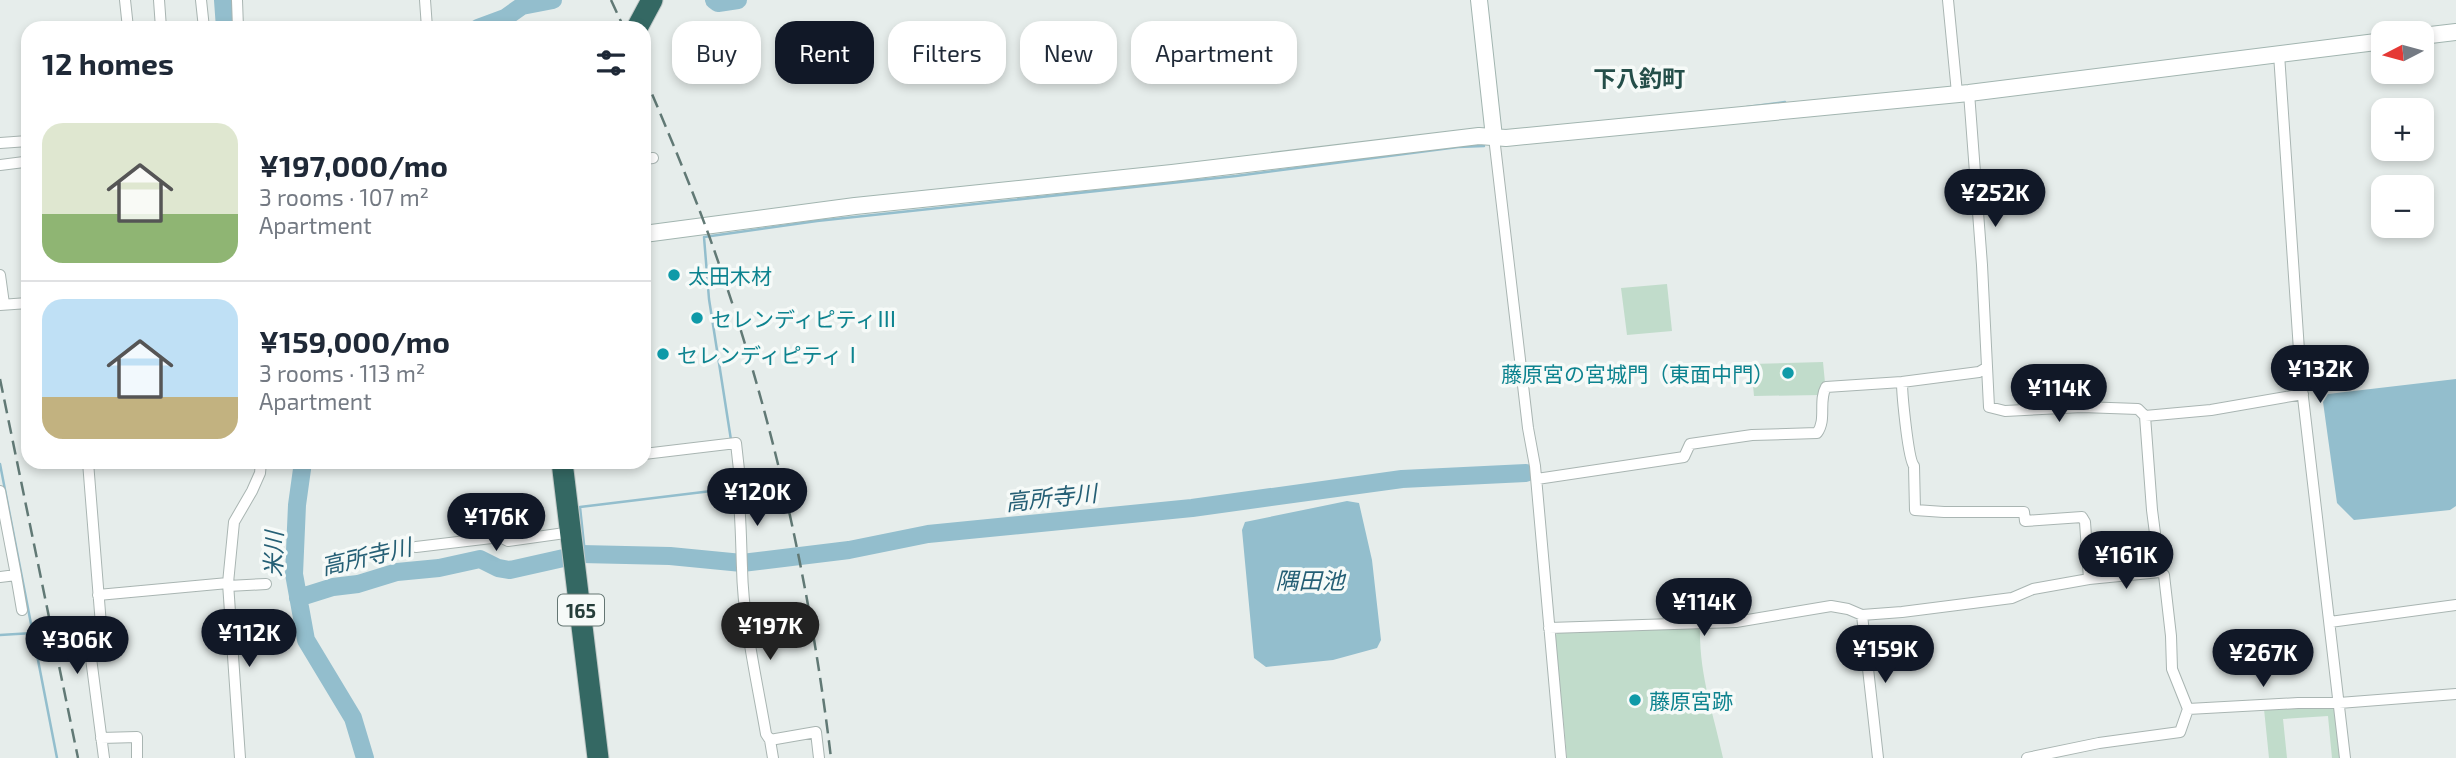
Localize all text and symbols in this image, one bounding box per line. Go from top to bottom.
chip: Buy [672,21,761,84]
chip: Rent [775,21,874,84]
chip: Filters [888,21,1006,84]
chip: New [1020,21,1117,84]
chip: Apartment [1131,21,1297,84]
north arrow [2371,21,2434,84]
map controls [2371,21,2434,238]
icon: filters [592,44,630,82]
text: 12 homes [42,45,174,81]
district label: 下八釣町 [1593,64,1685,92]
button: + [2371,98,2434,161]
text: ¥197,000/mo [259,147,448,183]
icon: home [98,151,182,235]
pin: ¥252K [1946,170,2044,229]
button: − [2371,175,2434,238]
text: ¥252K [1960,178,2030,206]
text: 3 rooms · 107 m² [259,183,429,211]
text: Apartment [259,211,372,239]
place label: 太田木材 [688,263,772,288]
marker: 太田木材 [666,267,682,283]
place label: セレンディピティⅢ [711,306,897,331]
marker: セレンディピティⅢ [689,310,705,326]
text: ¥159,000/mo [259,323,450,359]
icon: home [98,327,182,411]
place label: セレンディピティⅠ [677,342,863,367]
marker: セレンディピティⅠ [655,346,671,362]
pin: ¥132K [2271,346,2369,405]
text: ¥132K [2287,354,2353,382]
text: 3 rooms · 113 m² [259,359,425,387]
place label: 藤原宮の宮城門（東面中門） [1501,361,1774,386]
pin: ¥114K [2010,364,2108,424]
marker: 藤原宮の宮城門（東面中門） [1780,365,1796,381]
text: ¥114K [2027,373,2091,401]
text: Apartment [259,387,372,415]
pin: ¥120K [708,468,806,528]
text: ¥120K [723,477,791,505]
water label: 高所寺川 [1004,478,1101,516]
pin: ¥176K [447,494,545,553]
text: ¥176K [463,502,529,530]
water label: 米川 [259,528,287,577]
water label: 高所寺川 [318,531,417,580]
pin: ¥161K [2077,532,2175,591]
text: ¥161K [2094,540,2158,568]
water label: 隅田池 [1276,566,1347,594]
pin: ¥114K [1655,578,1753,638]
text: ¥114K [1672,587,1736,615]
road number: 165 [558,594,604,625]
pin: ¥197K [721,602,819,662]
pin: ¥112K [200,610,298,669]
text: ¥197K [737,611,803,639]
pin: ¥306K [28,616,126,676]
text: ¥112K [217,618,281,646]
text: ¥306K [42,625,112,653]
pin: ¥159K [1836,626,1934,685]
pin: ¥267K [2214,630,2312,689]
text: ¥159K [1852,634,1918,662]
text: ¥267K [2229,638,2297,666]
place label: 藤原宮跡 [1649,688,1733,713]
marker: 藤原宮跡 [1627,692,1643,708]

